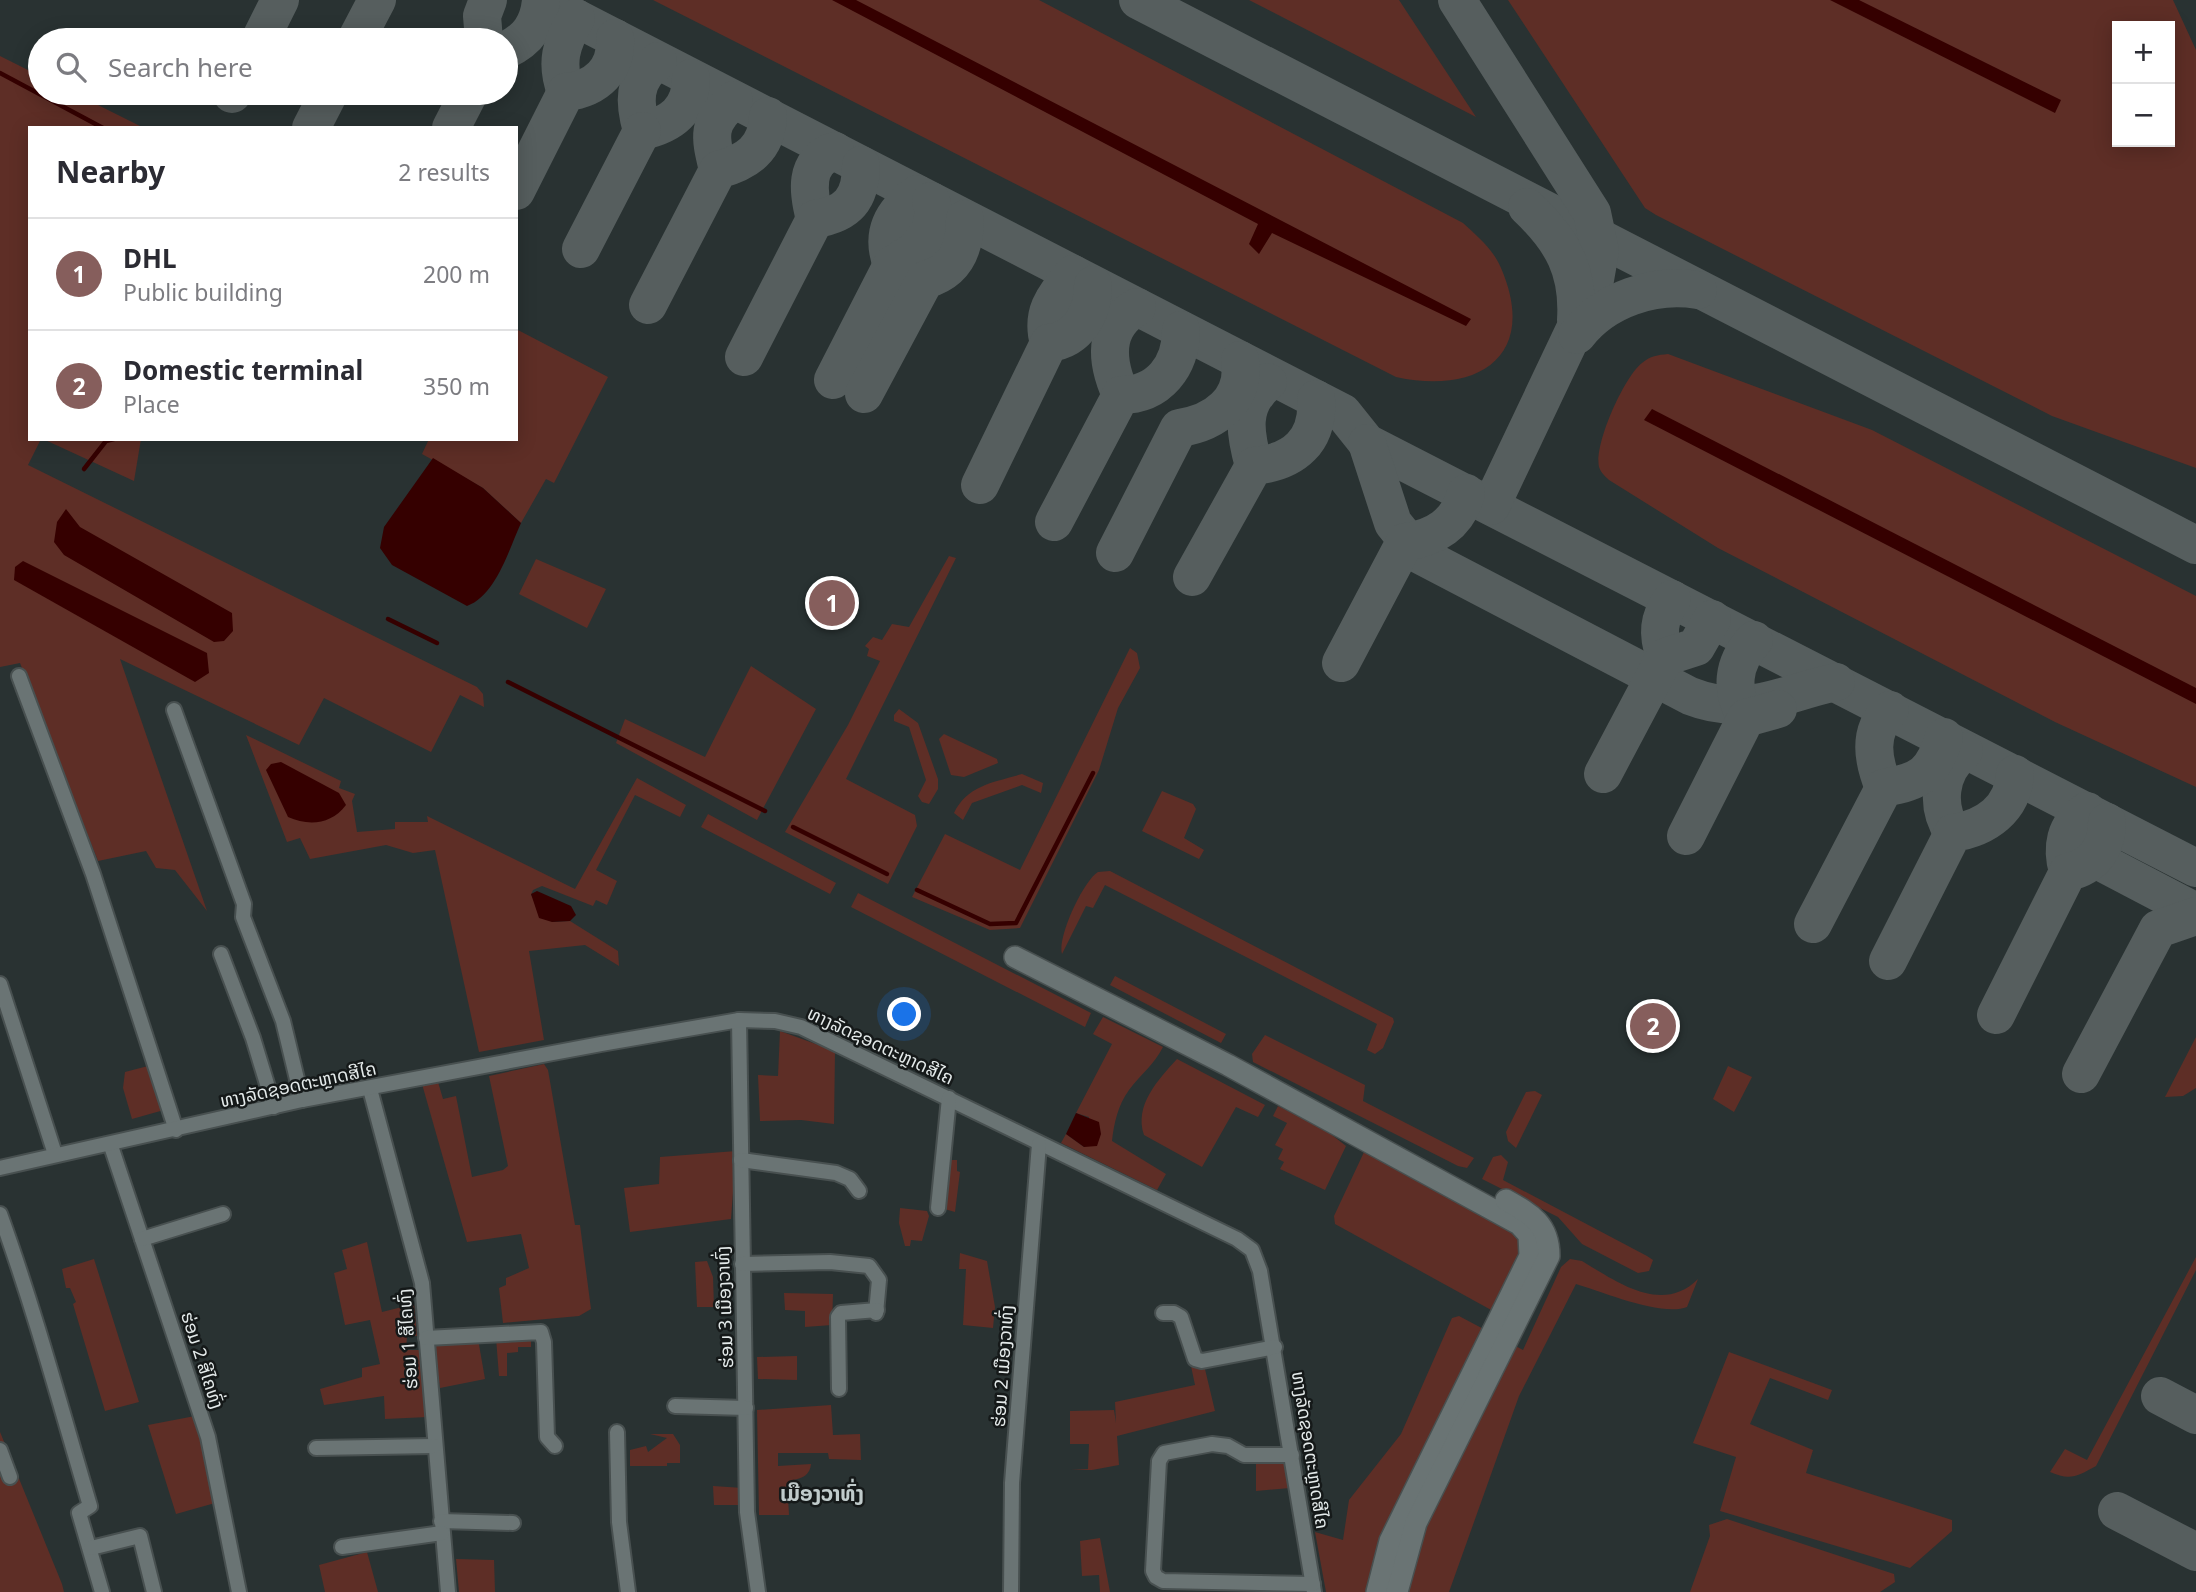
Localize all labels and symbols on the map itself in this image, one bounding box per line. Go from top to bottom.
pin: 1 [809,577,855,629]
your location [887,997,921,1031]
pin: 2 [1630,1000,1676,1052]
street label: ທາງລັດຊອດຕະຫຼາດສີໄຄ [804,1001,958,1089]
street label: ທາງລັດຊອດຕະຫຼາດສີໄຄ [218,1056,378,1112]
street label: ຮ່ອມ 3 ເມືອງວາທົ່ງ [710,1245,738,1369]
street label: ຮ່ອມ 1 ສີໄຄທົ່ງ [392,1288,422,1390]
street label: ຮ່ອມ 2 ເມືອງວາທົ່ງ [986,1304,1018,1428]
street label: ຮ່ອມ 2 ສີໄຄທົ່ງ [176,1308,230,1412]
street label: ທາງລັດຊອດຕະຫຼາດສີໄຄ [1287,1370,1335,1530]
district label: ເມືອງວາທົ່ງ [780,1478,864,1507]

